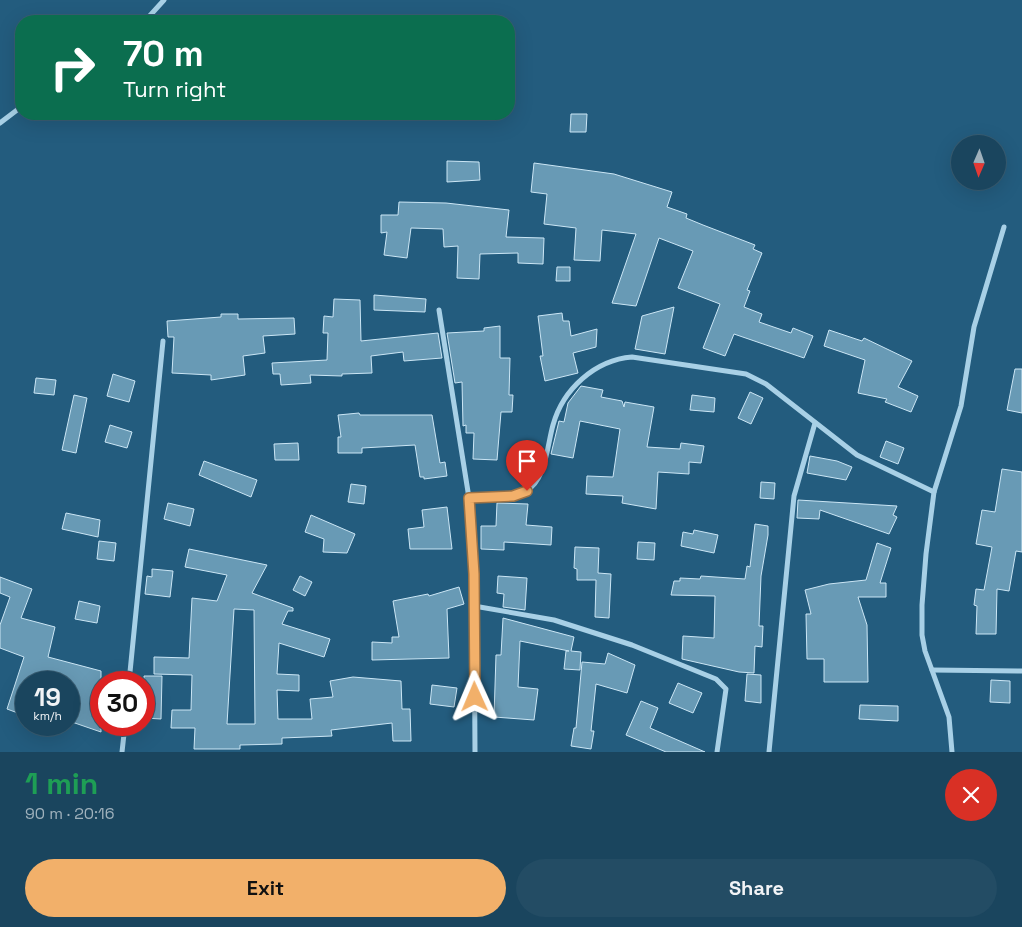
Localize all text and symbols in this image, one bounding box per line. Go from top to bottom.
text: 70 m [123,32,204,76]
icon: right [40,35,105,100]
text: Turn right [123,75,226,103]
north arrow [951,135,1006,190]
map controls [951,135,1006,190]
pin [506,440,548,491]
icon: arrive [513,447,541,475]
position arrow [448,670,500,722]
speed limit sign: 30 [90,671,155,736]
text: 19 [34,681,61,713]
text: km/h [33,708,62,724]
text: 1 min [25,764,98,803]
button: close [945,769,997,821]
text: 90 m · 20:16 [25,803,115,824]
button: Exit [25,859,506,917]
button: Share [516,859,997,917]

